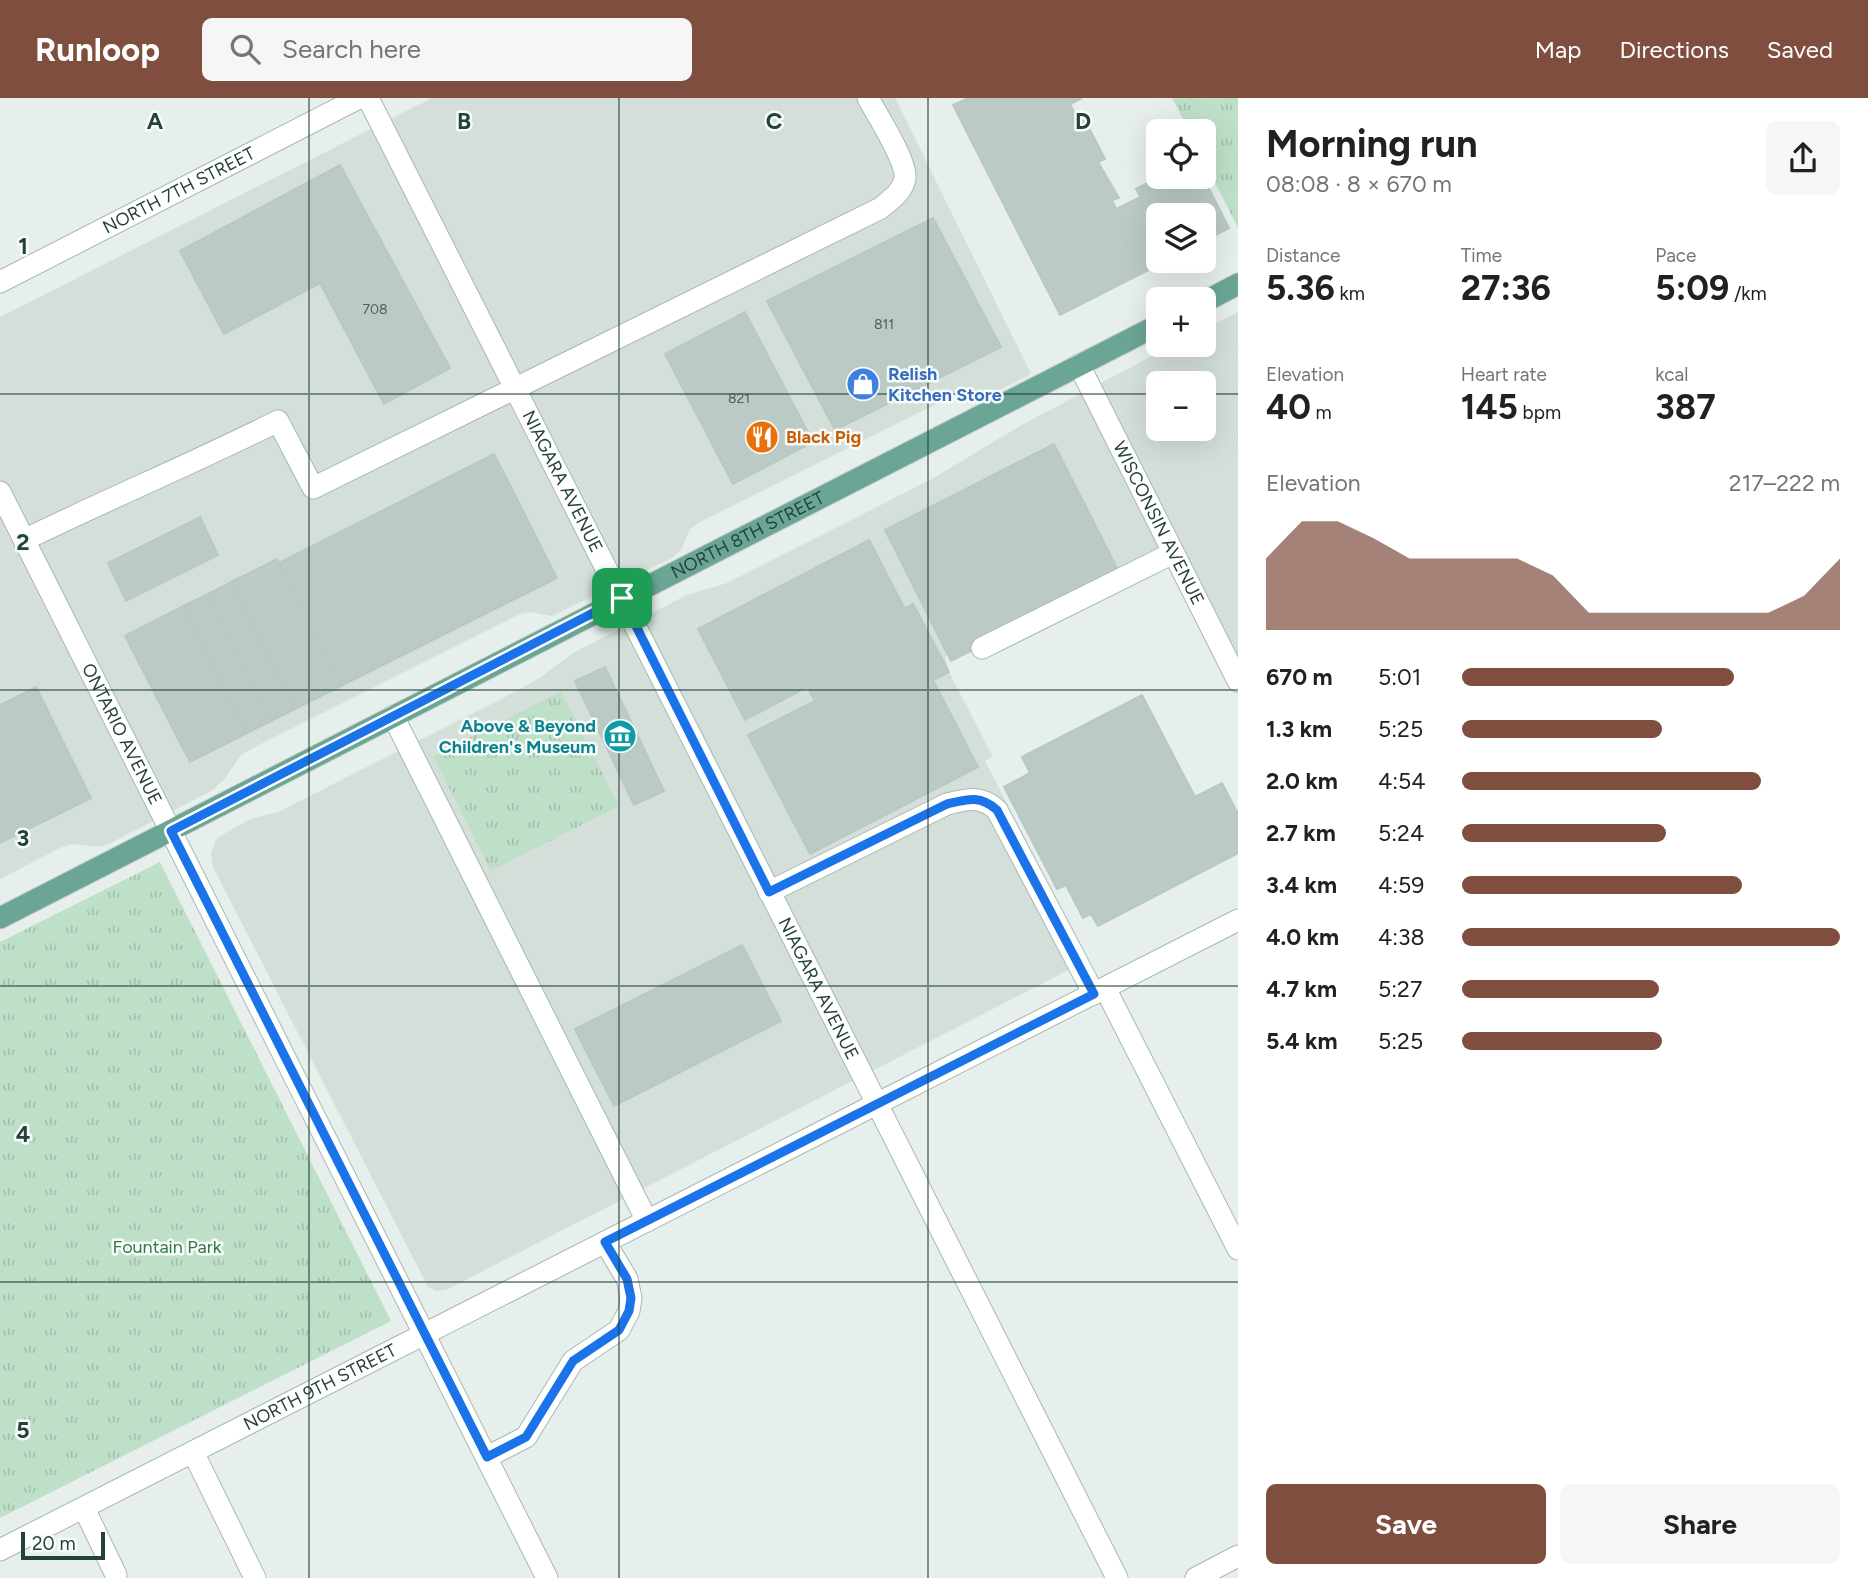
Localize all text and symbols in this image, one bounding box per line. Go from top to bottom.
search box [202,18,692,81]
text: Runloop [35,30,160,69]
icon: search [226,30,264,68]
text: Search here [282,33,421,65]
text: Map [1535,35,1581,64]
text: Directions [1619,35,1729,64]
text: Saved [1767,35,1833,64]
text: A [147,107,164,135]
text: B [457,107,471,135]
text: C [766,107,783,135]
text: D [1075,107,1091,135]
map controls [1146,119,1216,441]
button: locate [1146,119,1216,189]
text: Morning run [1266,121,1478,167]
button: share [1766,121,1840,195]
street label: NORTH 7TH STREET [99,142,259,238]
text: 08:08 · 8 × 670 m [1266,170,1452,198]
button: layers [1146,203,1216,273]
text: 1 [18,232,28,260]
text: Distance [1266,244,1340,267]
text: Time [1461,244,1502,267]
text: Pace [1655,244,1696,267]
text: 5.36 [1266,267,1335,309]
text: 27:36 [1461,267,1551,309]
text: 5:09 [1655,267,1729,309]
text: km [1335,282,1365,305]
text: /km [1729,282,1767,305]
button: + [1146,287,1216,357]
house number: 708 [362,301,388,318]
house number: 811 [874,316,894,333]
place label: Relish Kitchen Store [888,363,1002,406]
text: Elevation [1266,363,1344,386]
text: Heart rate [1461,363,1547,386]
text: kcal [1655,363,1689,386]
shop icon: Relish Kitchen Store [844,365,882,403]
button: − [1146,371,1216,441]
text: 40 [1266,386,1311,428]
text: 145 [1461,386,1518,428]
text: 387 [1655,386,1716,428]
house number: 821 [728,390,750,407]
text: m [1311,401,1332,424]
text: bpm [1518,401,1561,424]
street label: NIAGARA AVENUE [517,407,608,556]
restaurant icon: Black Pig [743,418,781,456]
place label: Black Pig [786,426,861,448]
street label: WISCONSIN AVENUE [1108,438,1209,609]
text: Elevation [1266,469,1361,497]
text: 217–222 m [1729,469,1840,497]
street label: NORTH 8TH STREET [667,487,828,584]
text: 2 [16,528,30,556]
pin [592,568,652,628]
icon: arrive [603,579,641,617]
street label: ONTARIO AVENUE [77,660,167,808]
text: 670 m [1266,663,1333,691]
text: 5:01 [1378,663,1421,691]
place label: Above & Beyond Children's Museum [439,715,596,758]
text: 1.3 km [1266,715,1332,743]
text: 5:25 [1378,715,1423,743]
museum icon: Above & Beyond Children's Museum [601,717,639,755]
text: 2.0 km [1266,767,1338,795]
text: 4:54 [1378,767,1426,795]
text: 2.7 km [1266,819,1336,847]
text: 5:24 [1378,819,1424,847]
text: 3 [17,824,29,852]
text: 3.4 km [1266,871,1337,899]
text: 4:59 [1378,871,1424,899]
street label: NIAGARA AVENUE [773,914,863,1063]
text: 4.0 km [1266,923,1339,951]
text: 4:38 [1378,923,1425,951]
text: 4.7 km [1266,975,1337,1003]
text: 5:27 [1378,975,1422,1003]
text: 5.4 km [1266,1027,1338,1055]
text: 5:25 [1378,1027,1423,1055]
text: 4 [16,1120,30,1148]
park label: Fountain Park [112,1236,222,1258]
street label: NORTH 9TH STREET [240,1339,400,1435]
text: 5 [16,1416,30,1444]
button: Save [1266,1484,1546,1564]
button: Share [1560,1484,1840,1564]
scale bar [21,1529,105,1561]
text: 20 m [32,1532,76,1555]

